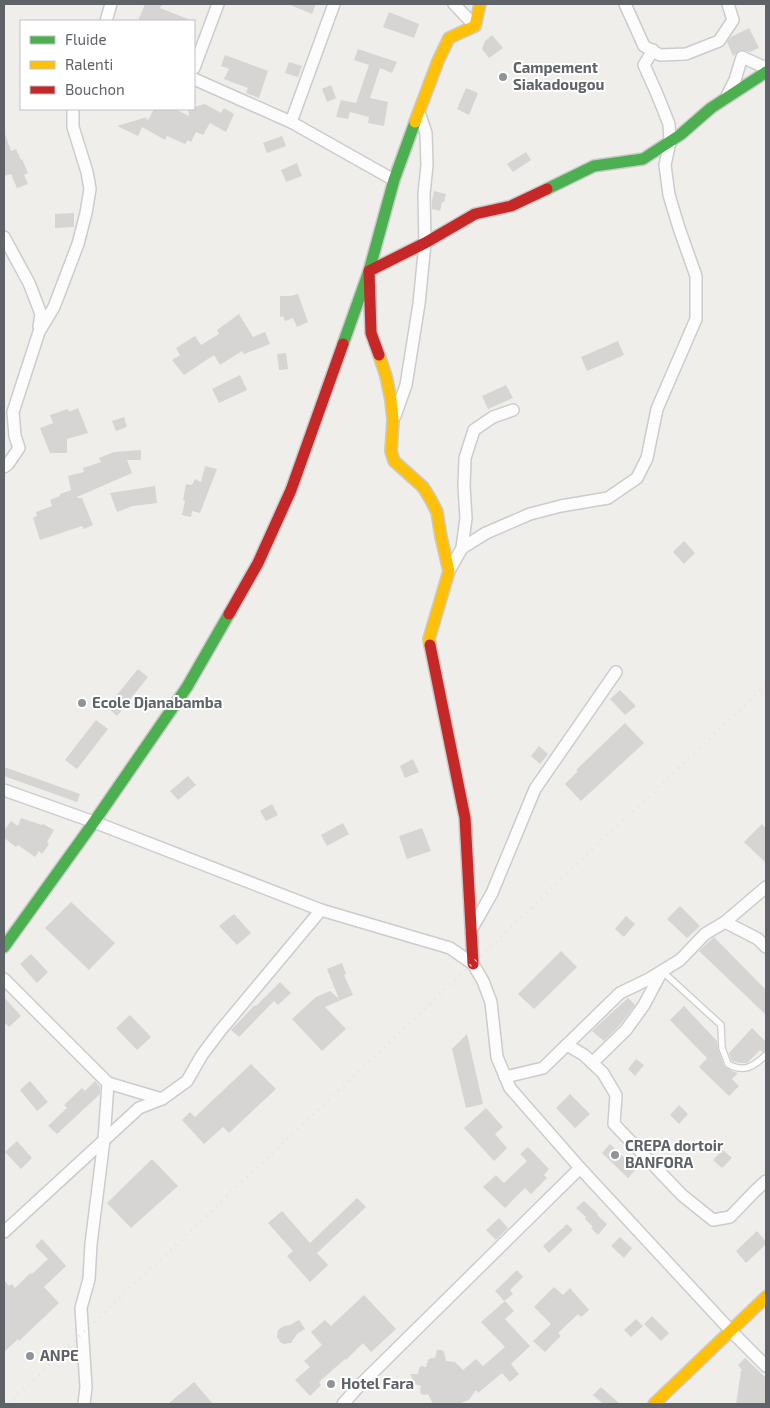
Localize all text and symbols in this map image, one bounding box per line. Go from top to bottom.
legend [20,20,195,110]
text: Fluide [65,30,106,48]
text: Ralenti [65,55,113,73]
place label: Campement Siakadougou [513,58,605,93]
marker: Campement Siakadougou [497,71,509,83]
text: Bouchon [65,80,125,98]
place label: Ecole Djanabamba [92,693,222,711]
marker: Ecole Djanabamba [76,697,88,709]
place label: CREPA dortoir BANFORA [625,1136,724,1171]
marker: CREPA dortoir BANFORA [609,1149,621,1161]
place label: ANPE [40,1346,79,1364]
marker: ANPE [24,1350,36,1362]
place label: Hotel Fara [341,1374,414,1392]
marker: Hotel Fara [325,1378,337,1390]

